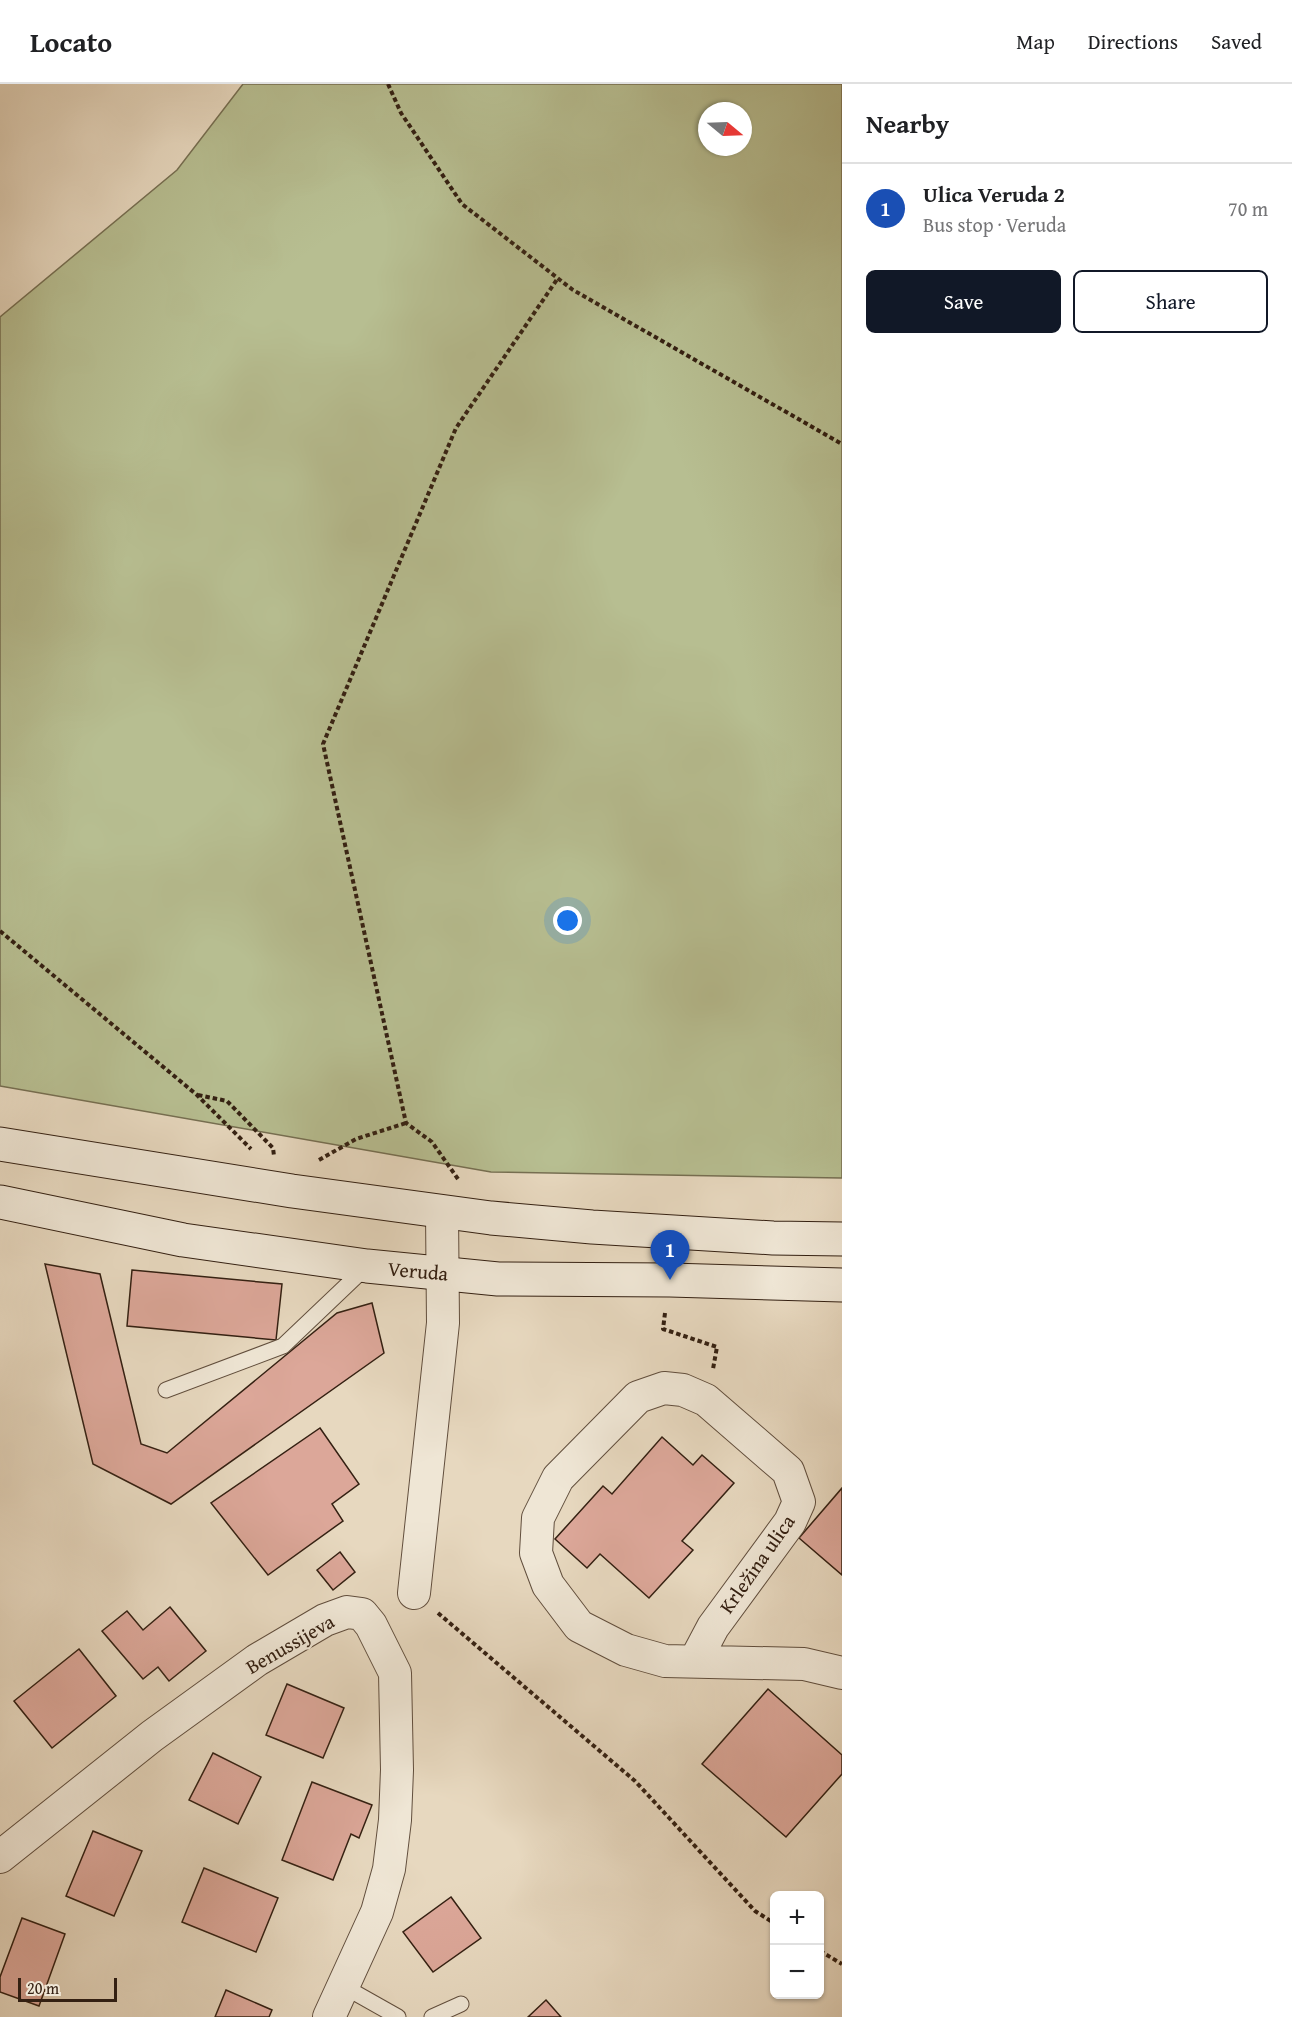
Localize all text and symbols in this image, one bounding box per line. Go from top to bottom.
text: Locato [30,21,112,62]
text: Map [1016,26,1055,57]
text: Directions [1088,26,1178,57]
text: Saved [1211,26,1262,57]
north arrow [698,102,752,156]
text: Nearby [866,104,949,143]
text: Ulica Veruda 2 [923,178,1065,210]
text: 1 [880,194,891,223]
text: 70 m [1228,194,1268,223]
text: Bus stop · Veruda [923,210,1066,239]
button: Save [866,270,1061,333]
button: Share [1073,270,1268,333]
your location [553,906,582,935]
pin: 1 [650,1230,690,1280]
street label: Veruda [387,1253,450,1288]
street label: Krležina ulica [712,1508,802,1619]
street label: Benussijeva [240,1606,340,1681]
map controls [770,1891,824,1999]
button: + [770,1891,824,1945]
button: − [770,1945,824,1999]
scale bar [18,1975,117,2002]
text: 20 m [27,1976,59,2000]

